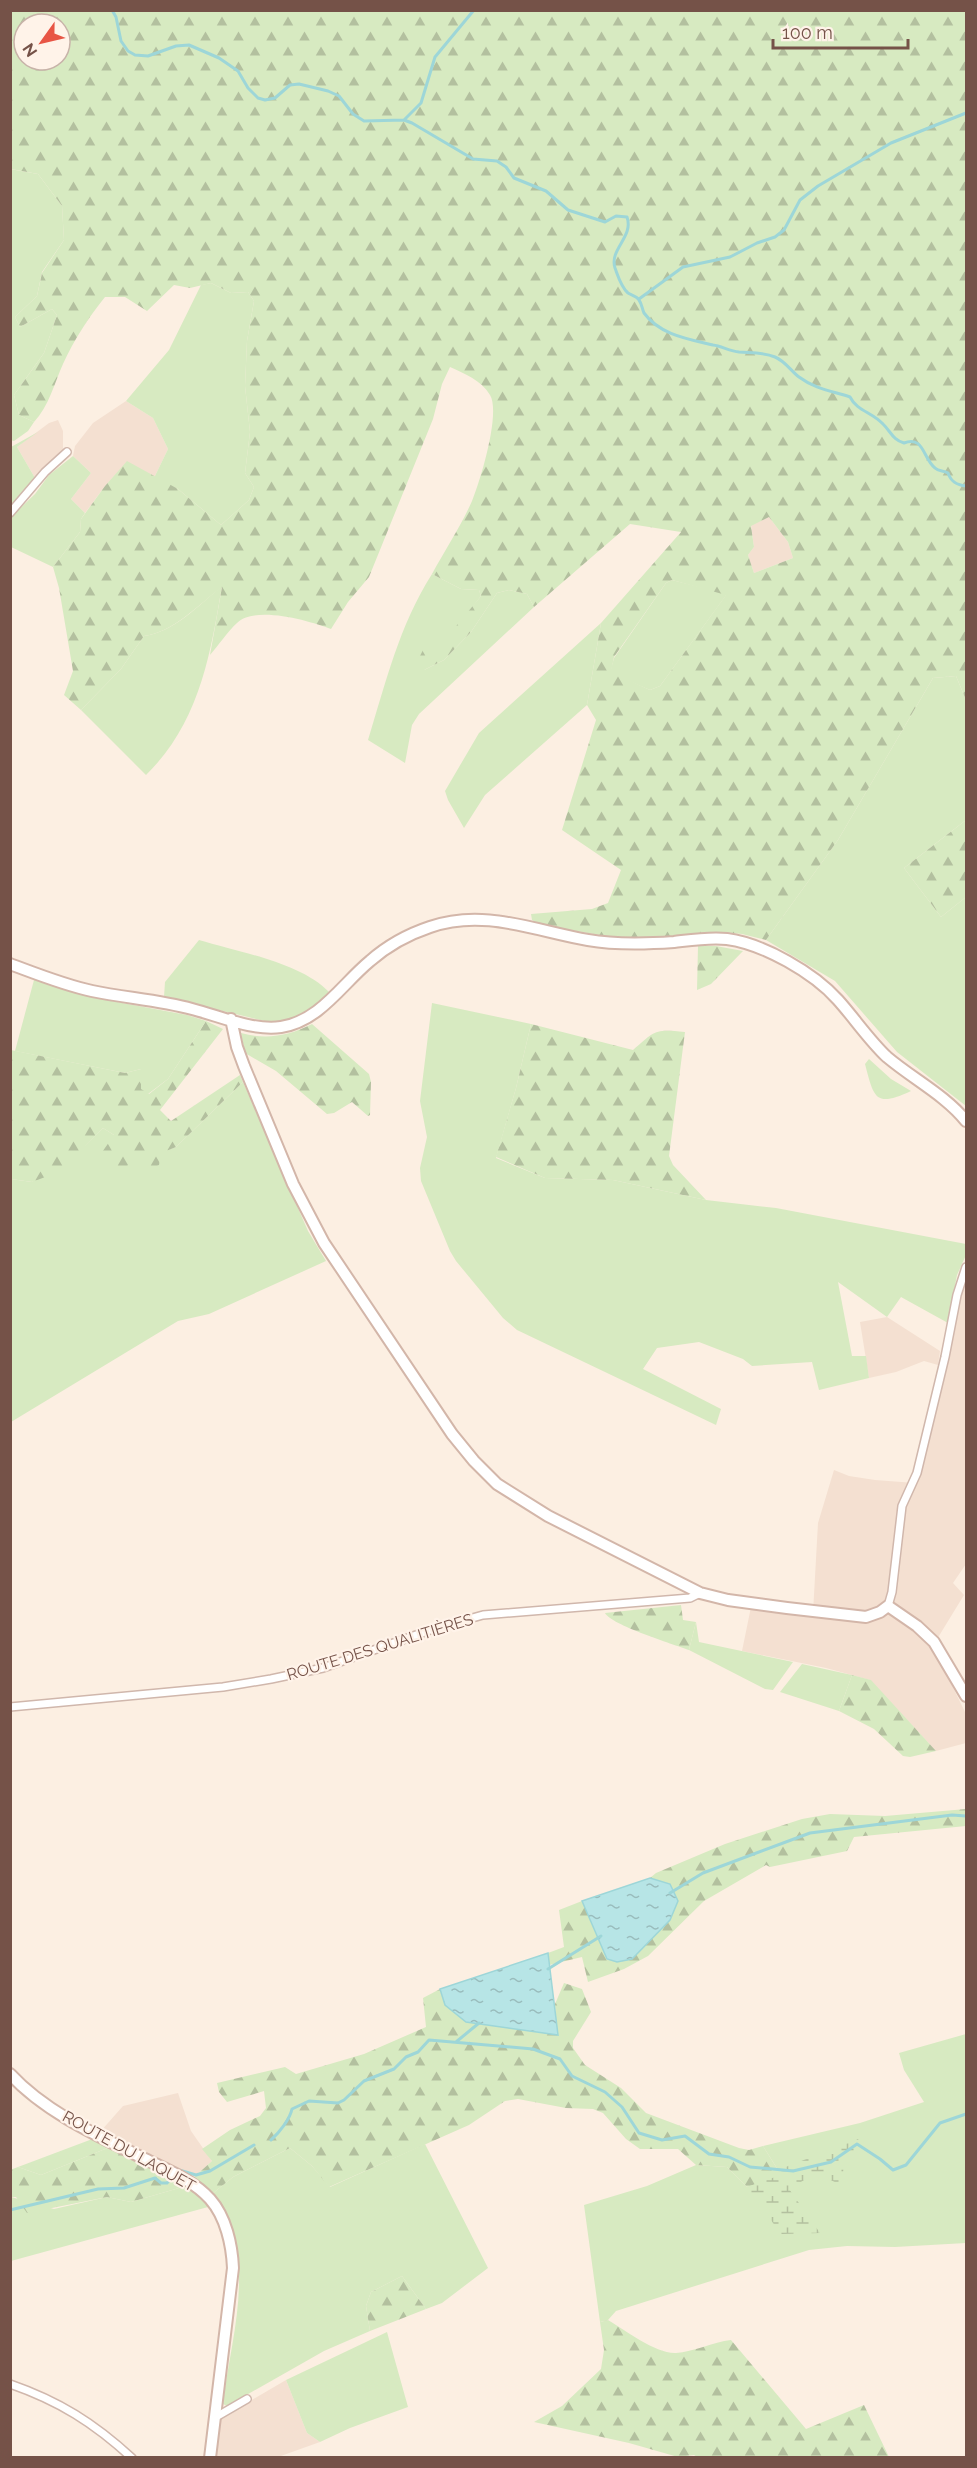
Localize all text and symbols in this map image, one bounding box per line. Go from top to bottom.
north arrow [12,12,72,72]
scale bar [773,12,908,50]
text: 100 m [782,22,833,43]
text: N [19,40,41,60]
street label: ROUTE DES QUALITIÈRES [284,1609,476,1684]
street label: ROUTE DU LAQUET [59,2107,199,2196]

